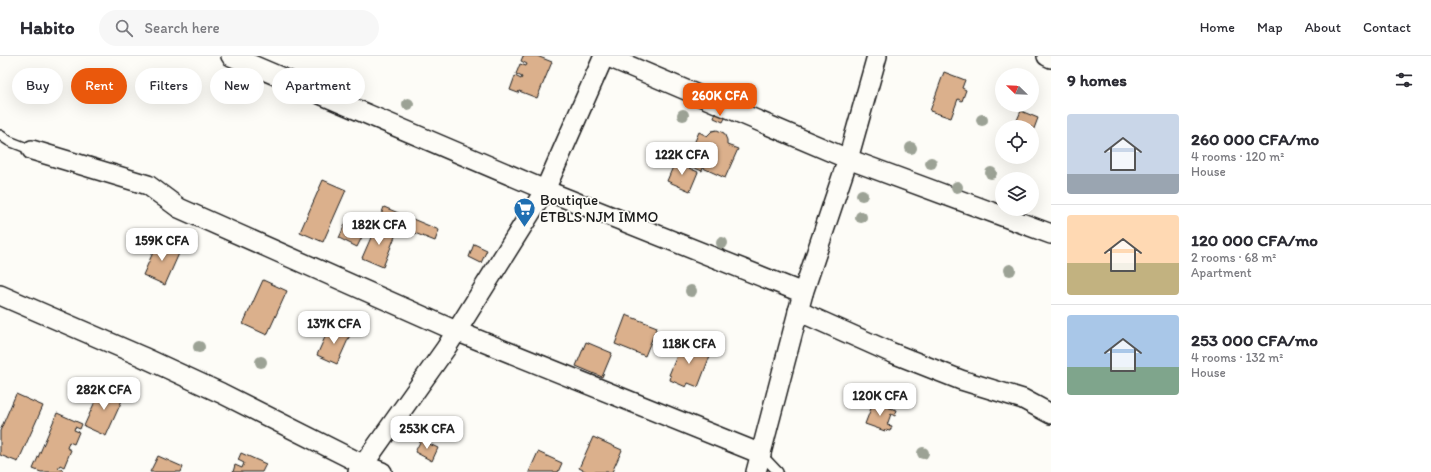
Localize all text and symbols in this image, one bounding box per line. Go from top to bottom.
search box [99,10,379,46]
text: Habito [20,16,75,39]
icon: search [113,17,135,39]
text: Search here [145,19,220,37]
text: Home [1200,19,1235,36]
text: Map [1257,19,1283,36]
text: About [1305,19,1341,36]
text: Contact [1363,19,1411,36]
chip: Buy [12,68,63,104]
chip: Rent [71,68,127,104]
chip: Filters [135,68,202,104]
chip: New [210,68,264,104]
chip: Apartment [272,68,365,104]
north arrow [995,68,1039,112]
map controls [995,68,1039,216]
icon: filters [1393,69,1415,91]
text: 9 homes [1067,70,1127,90]
pin: 260K CFA [679,83,761,117]
text: 260K CFA [692,88,748,103]
button: locate [995,120,1039,164]
text: 260 000 CFA/mo [1191,129,1319,149]
icon: home [1099,130,1147,178]
pin: 122K CFA [641,142,723,176]
text: 122K CFA [655,147,709,162]
text: 4 rooms · 120 m² [1191,149,1284,164]
text: House [1191,164,1226,179]
button: layers [995,172,1039,216]
place label: Boutique ETBLS NJM IMMO [540,191,659,226]
supermarket icon: Boutique ETBLS NJM IMMO [511,196,537,229]
pin: 182K CFA [338,212,420,246]
text: 182K CFA [352,217,406,232]
pin: 159K CFA [121,228,203,262]
text: 120 000 CFA/mo [1191,230,1318,250]
icon: home [1099,231,1147,279]
text: 159K CFA [135,233,189,248]
text: 2 rooms · 68 m² [1191,250,1276,265]
text: Apartment [1191,265,1252,280]
pin: 137K CFA [293,311,375,345]
text: 137K CFA [307,316,361,331]
text: 253 000 CFA/mo [1191,330,1318,350]
pin: 118K CFA [648,331,730,365]
icon: home [1099,331,1147,379]
text: 118K CFA [662,336,716,351]
text: 4 rooms · 132 m² [1191,350,1283,365]
text: House [1191,365,1226,380]
pin: 282K CFA [63,377,145,411]
text: 282K CFA [76,382,132,397]
pin: 120K CFA [839,383,921,417]
text: 120K CFA [852,388,908,403]
pin: 253K CFA [386,416,468,450]
text: 253K CFA [399,421,455,436]

